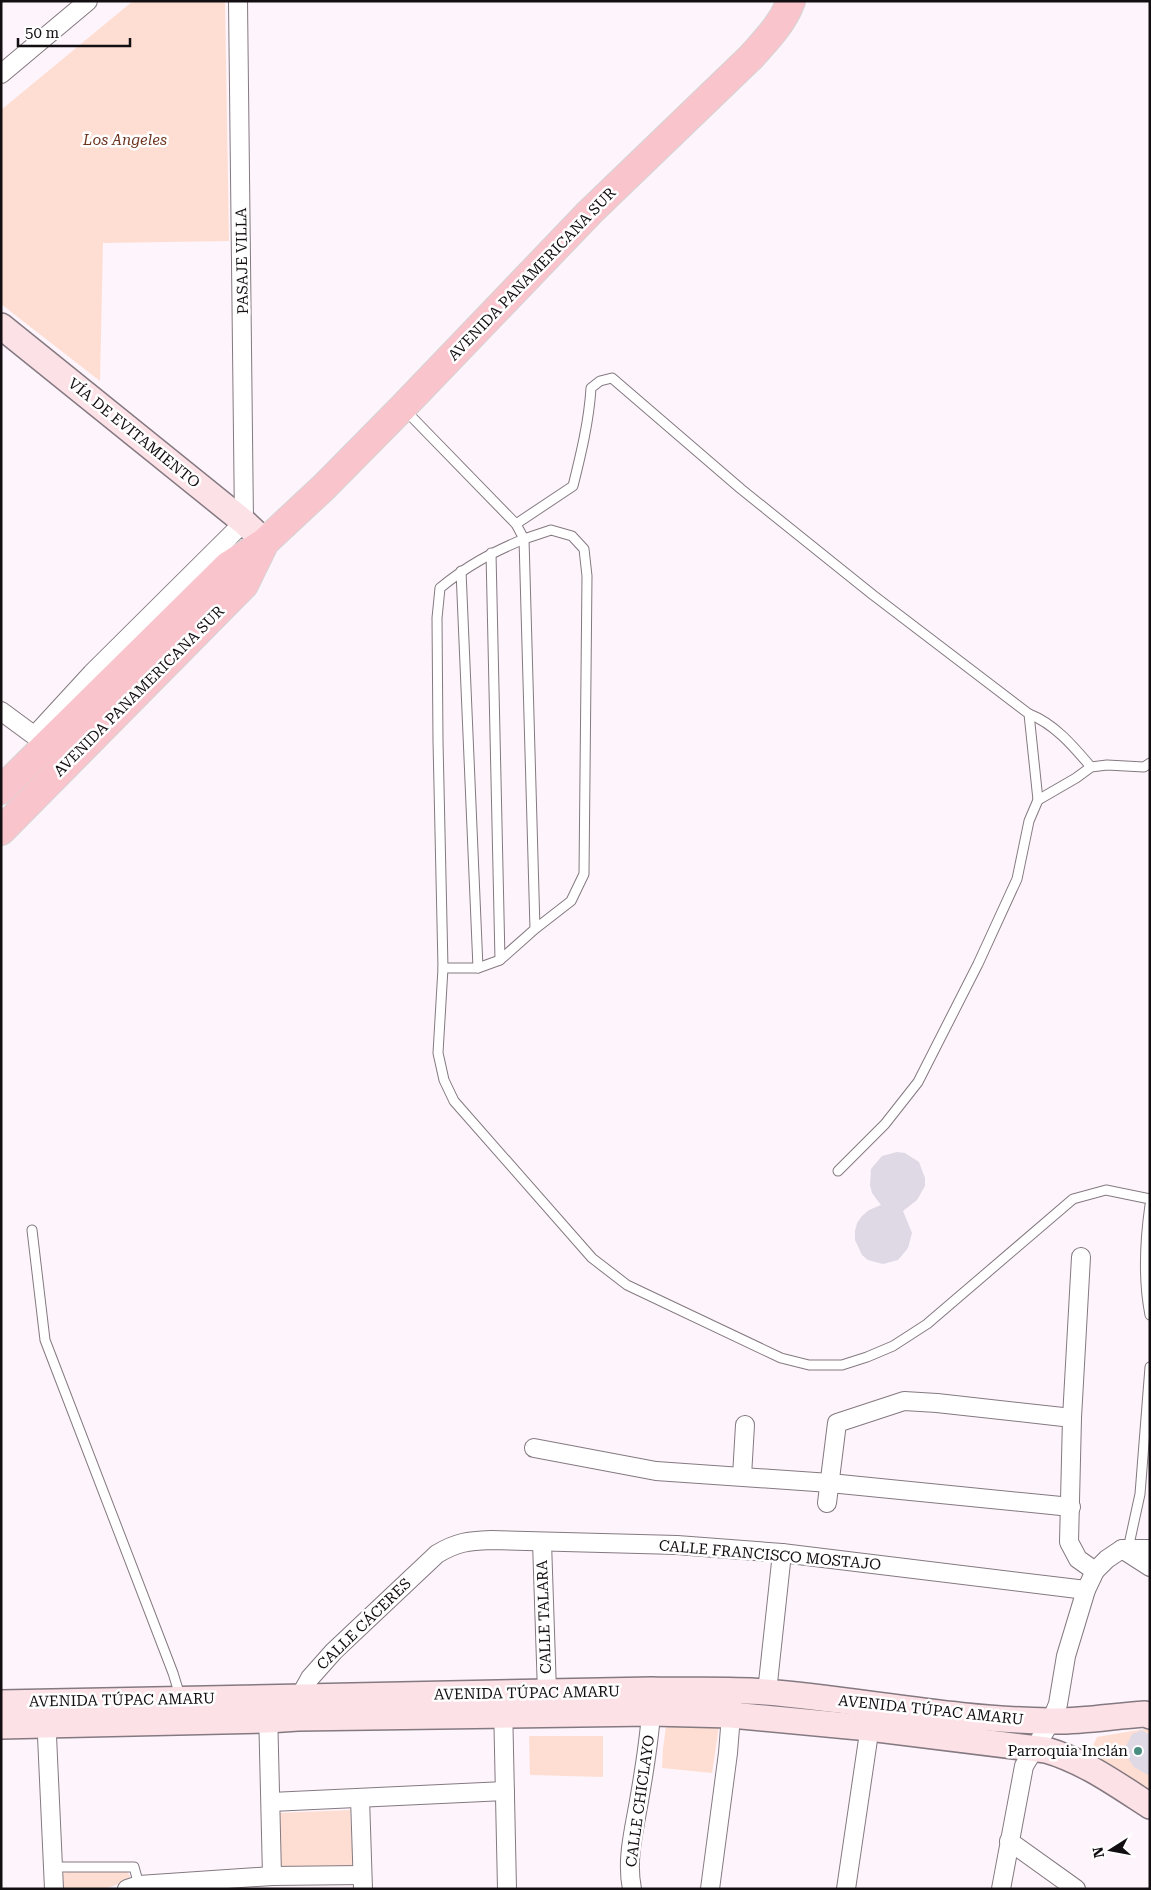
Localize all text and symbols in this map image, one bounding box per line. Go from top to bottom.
scale bar [18,15,130,47]
text: 50 m [25,24,60,42]
park label: Los Angeles [82,131,167,149]
street label: AVENIDA PANAMERICANA SUR [444,183,620,364]
street label: PASAJE VILLA [232,207,252,315]
street label: VÍA DE EVITAMIENTO [65,374,204,492]
street label: AVENIDA PANAMERICANA SUR [50,602,228,780]
street label: CALLE FRANCISCO MOSTAJO [658,1536,882,1574]
street label: CALLE TALARA [533,1559,555,1674]
street label: CALLE CÁCERES [313,1574,415,1674]
street label: AVENIDA TÚPAC AMARU [434,1681,620,1704]
street label: AVENIDA TÚPAC AMARU [29,1688,215,1711]
street label: AVENIDA TÚPAC AMARU [837,1690,1025,1729]
street label: CALLE CHICLAYO [622,1734,658,1868]
place label: Parroquia Inclán [1008,1742,1128,1760]
marker: Parroquia Inclán [1132,1745,1144,1757]
north arrow [1086,1825,1136,1875]
text: N [1089,1845,1107,1859]

